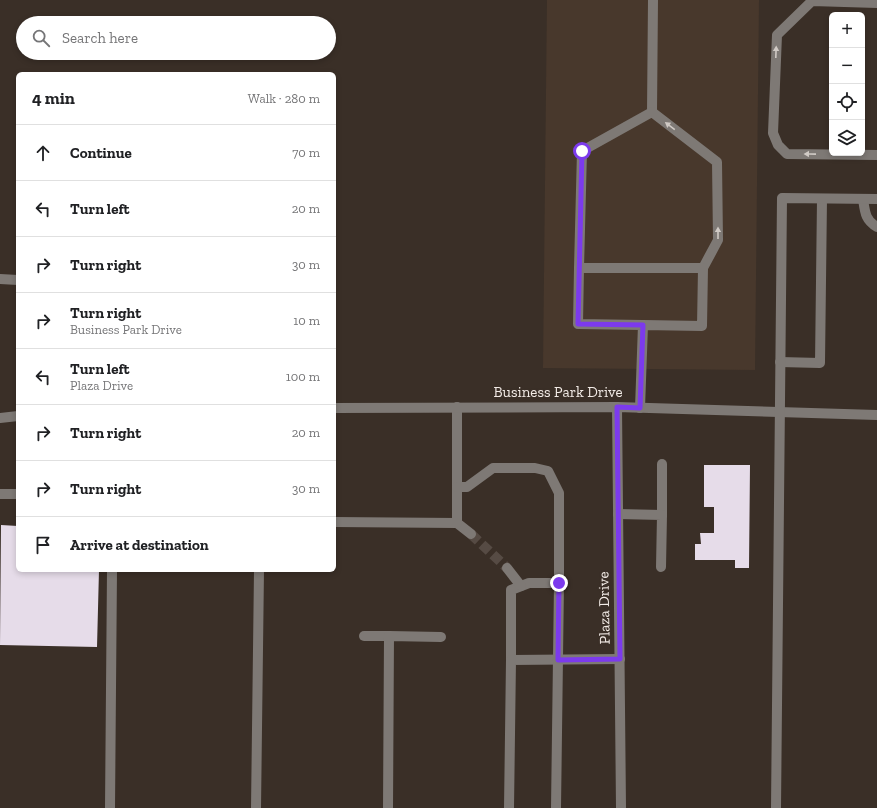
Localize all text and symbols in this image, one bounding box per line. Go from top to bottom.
map controls [829,12,865,156]
button: + [829,12,865,48]
search box [16,16,336,60]
icon: search [30,27,52,49]
text: Search here [62,29,138,47]
one-way arrow [773,45,779,58]
button: − [829,48,865,84]
button: locate [829,84,865,120]
text: 4 min [32,88,75,108]
text: Walk · 280 m [248,91,320,106]
button: layers [829,120,865,156]
one-way arrow [665,122,676,130]
icon: ahead [32,142,54,164]
route start [573,142,591,160]
text: Continue [70,144,132,162]
text: 70 m [292,145,320,160]
one-way arrow [803,151,816,157]
icon: left [32,198,54,220]
text: Turn left [70,200,130,218]
text: 20 m [292,201,320,216]
one-way arrow [715,226,721,239]
icon: right [32,254,54,276]
text: Turn right [70,256,141,274]
text: 30 m [292,257,320,272]
text: Turn right [70,304,141,322]
icon: right [32,310,54,332]
text: 10 m [293,313,320,328]
text: Business Park Drive [70,322,182,337]
text: Turn left [70,360,130,378]
icon: left [32,366,54,388]
text: 100 m [286,369,320,384]
text: Plaza Drive [70,378,133,393]
street label: Business Park Drive [494,383,622,401]
icon: right [32,422,54,444]
text: Turn right [70,424,141,442]
text: 20 m [292,425,320,440]
icon: right [32,478,54,500]
text: Turn right [70,480,141,498]
text: 30 m [292,481,320,496]
icon: arrive [32,534,54,556]
text: Arrive at destination [70,536,209,554]
street label: Plaza Drive [594,571,614,645]
route end [550,574,568,592]

